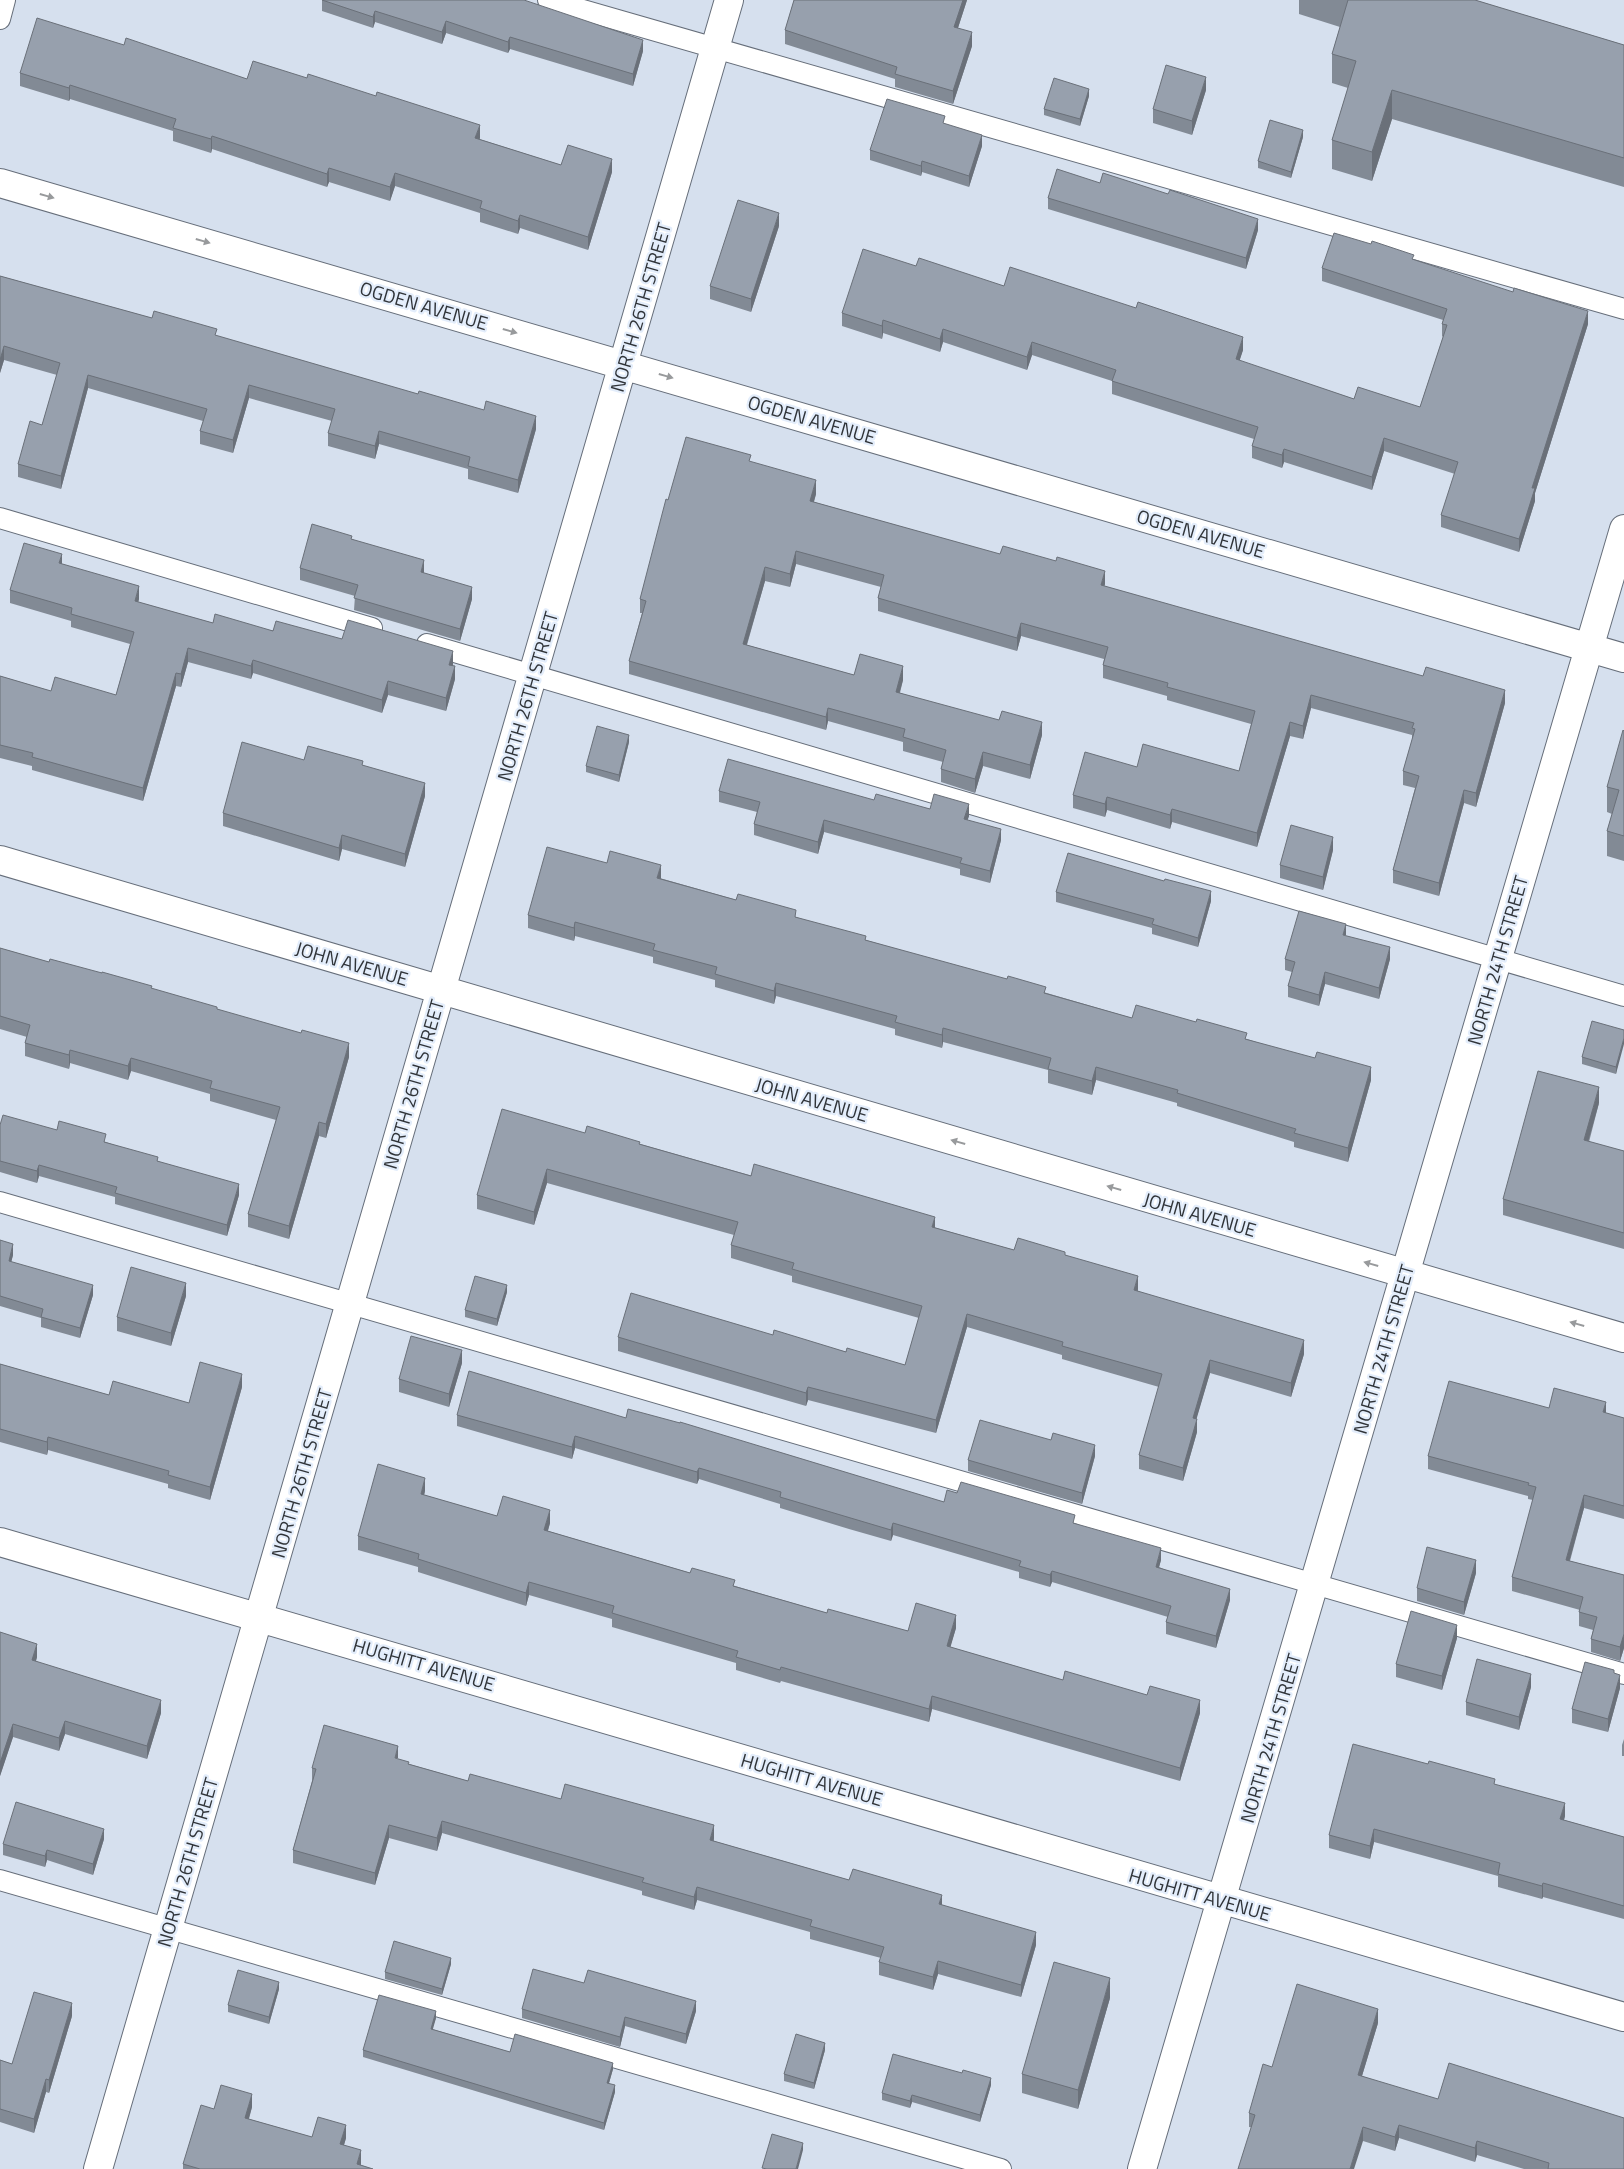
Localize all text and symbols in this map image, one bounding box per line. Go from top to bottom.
one-way arrow [39,193,54,201]
street label: NORTH 26TH STREET [602,219,678,395]
one-way arrow [195,238,210,246]
street label: OGDEN AVENUE [357,273,491,337]
one-way arrow [503,327,518,335]
one-way arrow [659,373,674,381]
street label: OGDEN AVENUE [745,387,879,451]
street label: OGDEN AVENUE [1134,501,1268,565]
street label: NORTH 26TH STREET [489,608,565,784]
street label: NORTH 24TH STREET [1459,872,1535,1048]
street label: JOHN AVENUE [292,933,412,993]
street label: NORTH 26TH STREET [375,996,451,1172]
street label: JOHN AVENUE [752,1069,872,1129]
one-way arrow [951,1138,966,1146]
one-way arrow [1107,1184,1122,1192]
street label: JOHN AVENUE [1140,1184,1260,1244]
one-way arrow [1363,1260,1378,1268]
street label: NORTH 24TH STREET [1345,1261,1421,1437]
one-way arrow [1570,1320,1585,1328]
street label: NORTH 26TH STREET [263,1385,339,1561]
street label: HUGHITT AVENUE [350,1630,498,1698]
street label: NORTH 24TH STREET [1232,1650,1308,1826]
street label: HUGHITT AVENUE [738,1745,886,1813]
street label: NORTH 26TH STREET [149,1774,225,1950]
street label: HUGHITT AVENUE [1126,1860,1274,1928]

